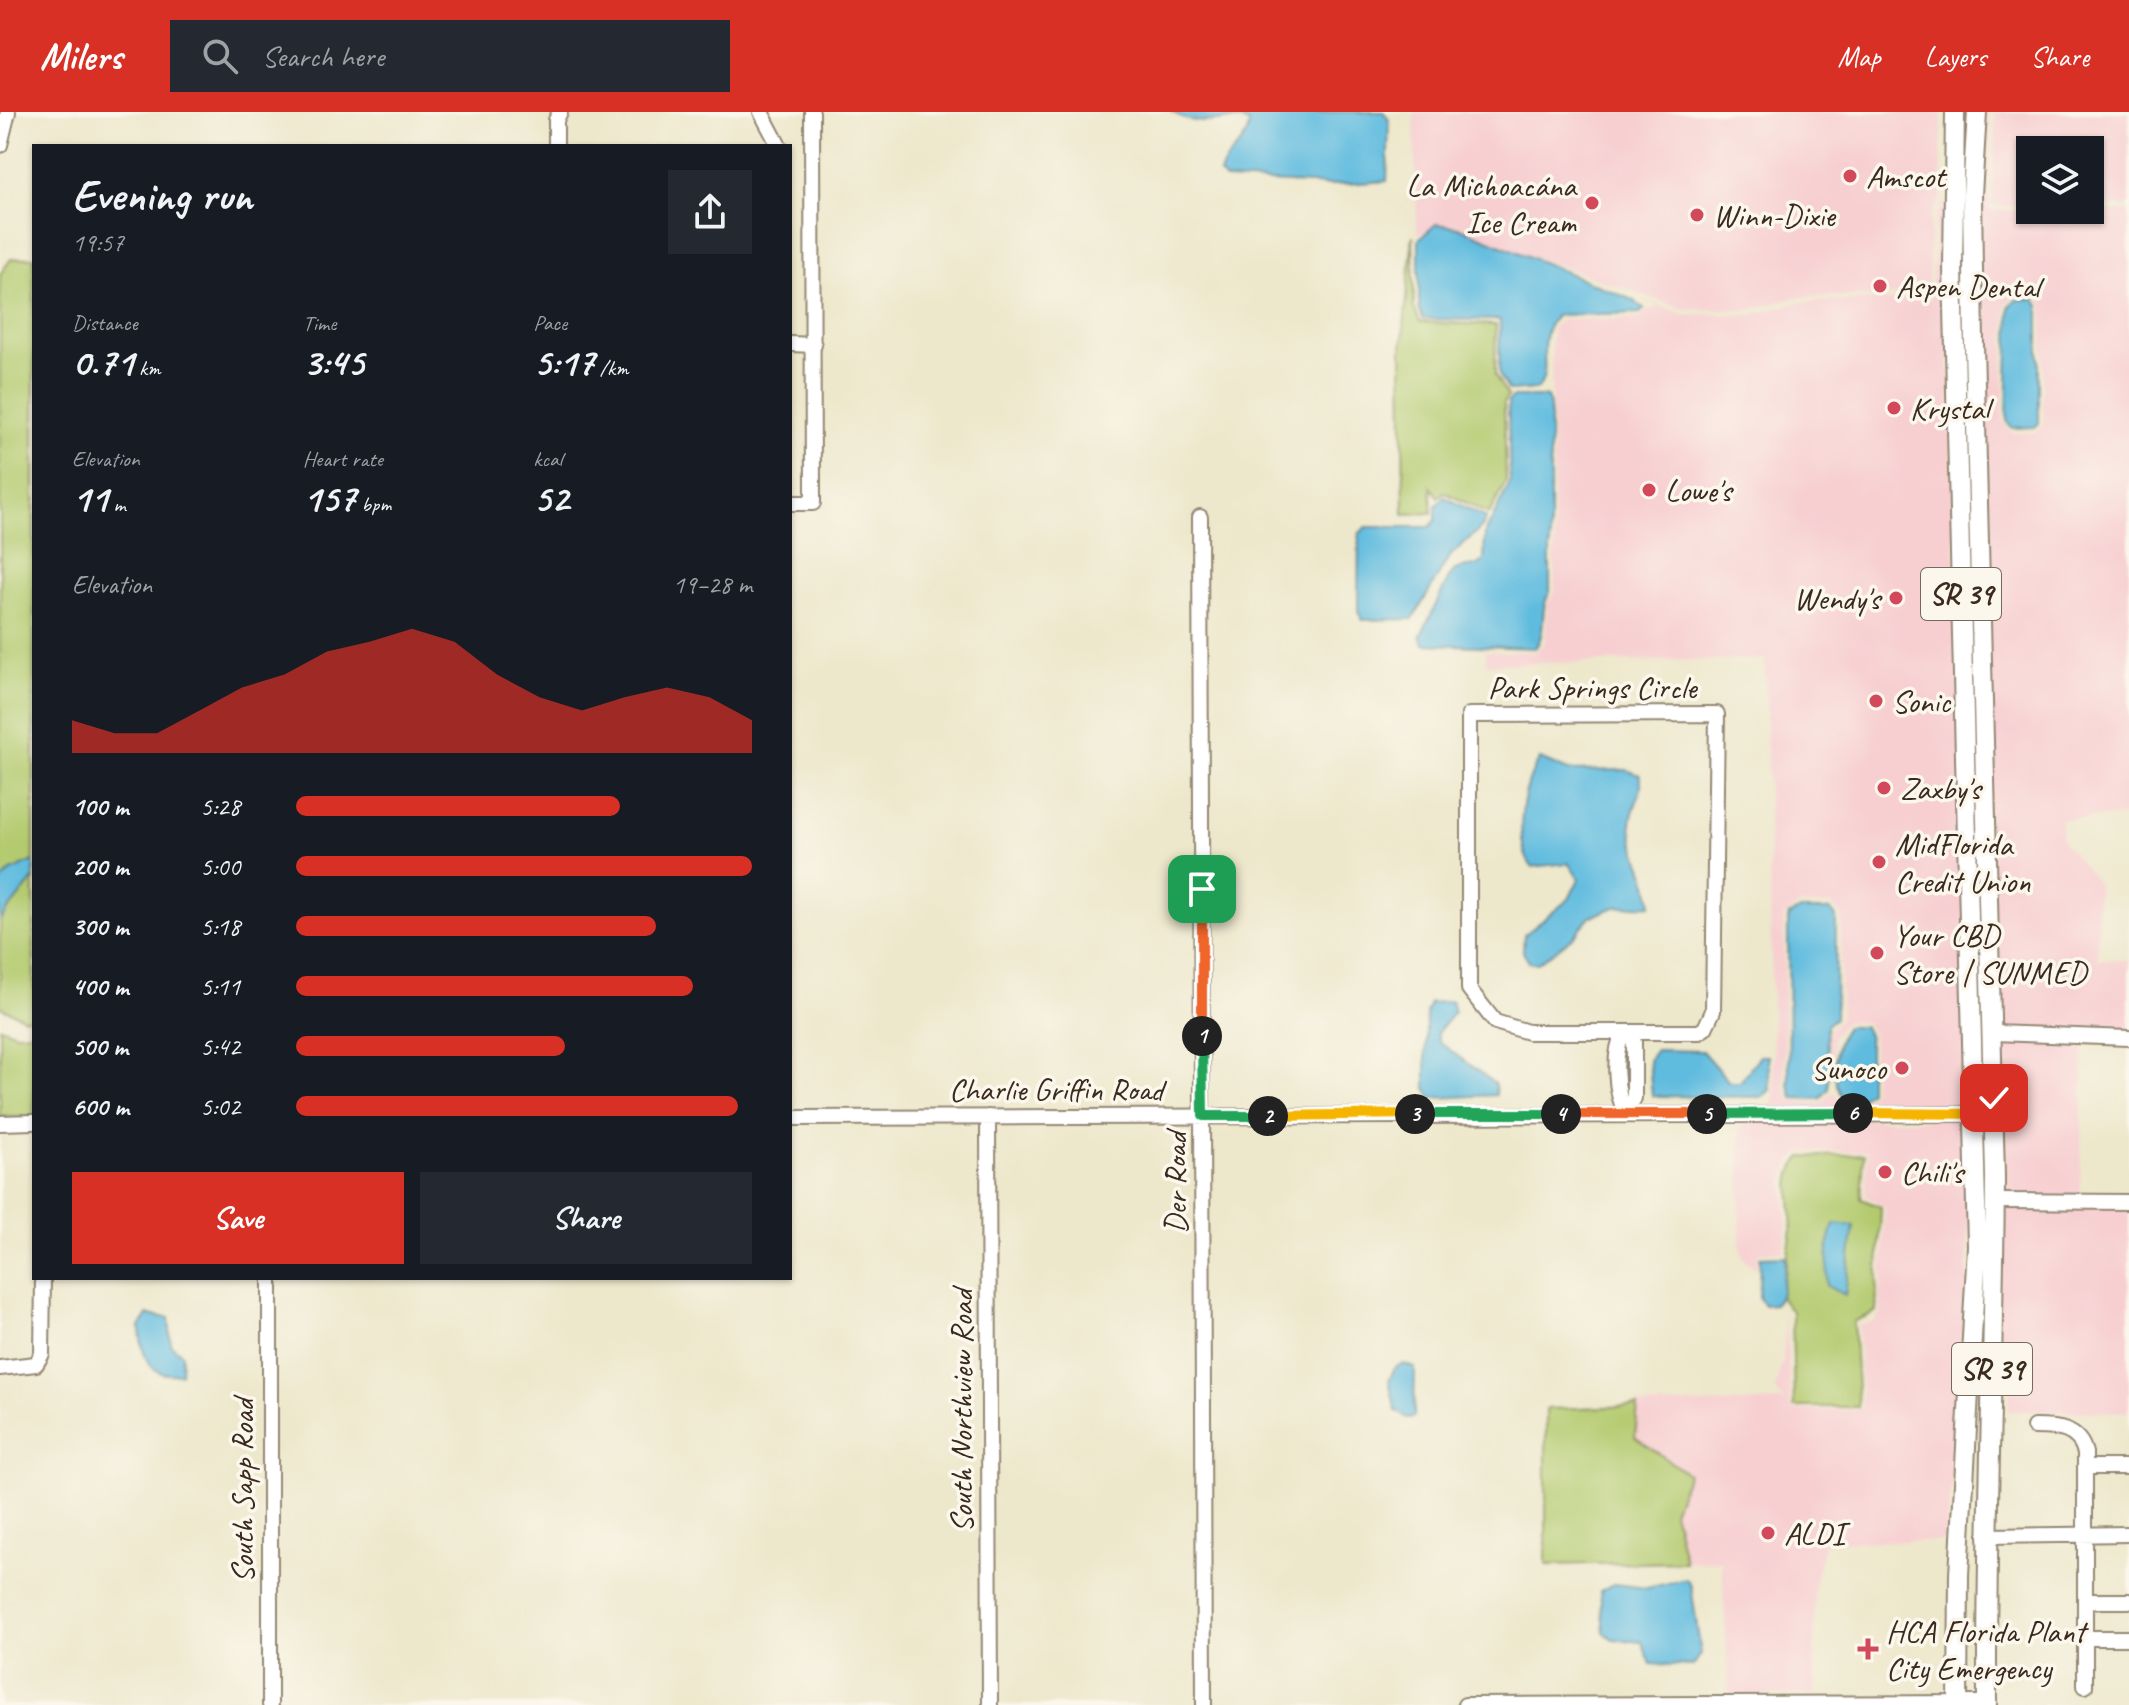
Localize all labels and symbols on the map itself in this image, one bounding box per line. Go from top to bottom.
place label: Amscot [1866,156,1948,197]
place label: La Michoacána Ice Cream [1406,165,1578,243]
marker: Amscot [1841,167,1859,185]
marker: La Michoacána Ice Cream [1583,194,1601,212]
place label: Winn-Dixie [1713,195,1837,236]
marker: Winn-Dixie [1688,206,1706,224]
place label: Aspen Dental [1896,266,2045,307]
marker: Aspen Dental [1871,277,1889,295]
place label: Krystal [1910,388,1995,429]
marker: Krystal [1885,399,1903,417]
place label: Lowe's [1665,470,1734,511]
marker: Lowe's [1640,481,1658,499]
road number: SR 39 [1921,568,2001,620]
place label: Wendy's [1794,578,1883,619]
marker: Wendy's [1887,589,1905,607]
street label: Park Springs Circle [1488,667,1699,708]
place label: Sonic [1892,681,1952,722]
marker: Sonic [1867,692,1885,710]
place label: Zaxby's [1900,768,1984,809]
marker: Zaxby's [1875,779,1893,797]
place label: MidFlorida Credit Union [1895,824,2031,902]
marker: MidFlorida Credit Union [1870,853,1888,871]
pin [1168,855,1236,923]
place label: Your CBD Store | SUNMED [1893,915,2089,993]
marker: Your CBD Store | SUNMED [1868,944,1886,962]
pin: 1 [1182,1016,1222,1056]
place label: Sunoco [1811,1048,1888,1089]
marker: Sunoco [1893,1059,1911,1077]
pin [1960,1064,2028,1132]
street label: Charlie Griffin Road [949,1069,1168,1110]
pin: 6 [1833,1093,1873,1133]
pin: 3 [1395,1094,1435,1134]
pin: 4 [1541,1094,1581,1134]
pin: 5 [1687,1094,1727,1134]
pin: 2 [1248,1096,1288,1136]
street label: Der Road [1155,1127,1196,1234]
place label: Chili's [1901,1152,1966,1193]
marker: Chili's [1876,1163,1894,1181]
street label: South Northview Road [941,1284,982,1533]
road number: SR 39 [1952,1343,2032,1395]
street label: South Sapp Road [222,1394,263,1583]
place label: ALDI [1784,1513,1851,1554]
marker: ALDI [1759,1524,1777,1542]
place label: HCA Florida Plant City Emergency [1886,1611,2089,1689]
marker: HCA Florida Plant City Emergency [1857,1638,1879,1660]

